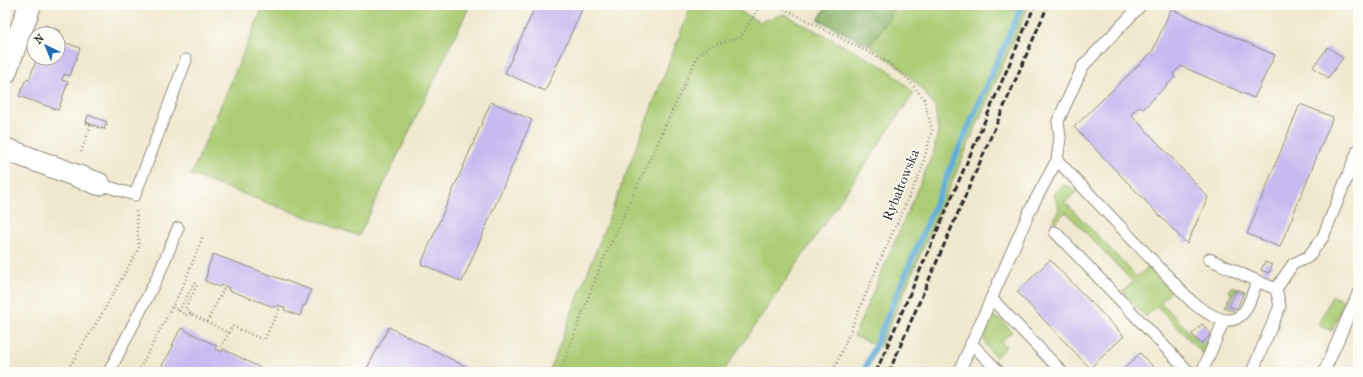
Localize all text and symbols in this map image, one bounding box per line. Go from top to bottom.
north arrow [26,26,66,66]
text: N [32,31,47,47]
street label: Rybałtowska [879,146,923,223]

